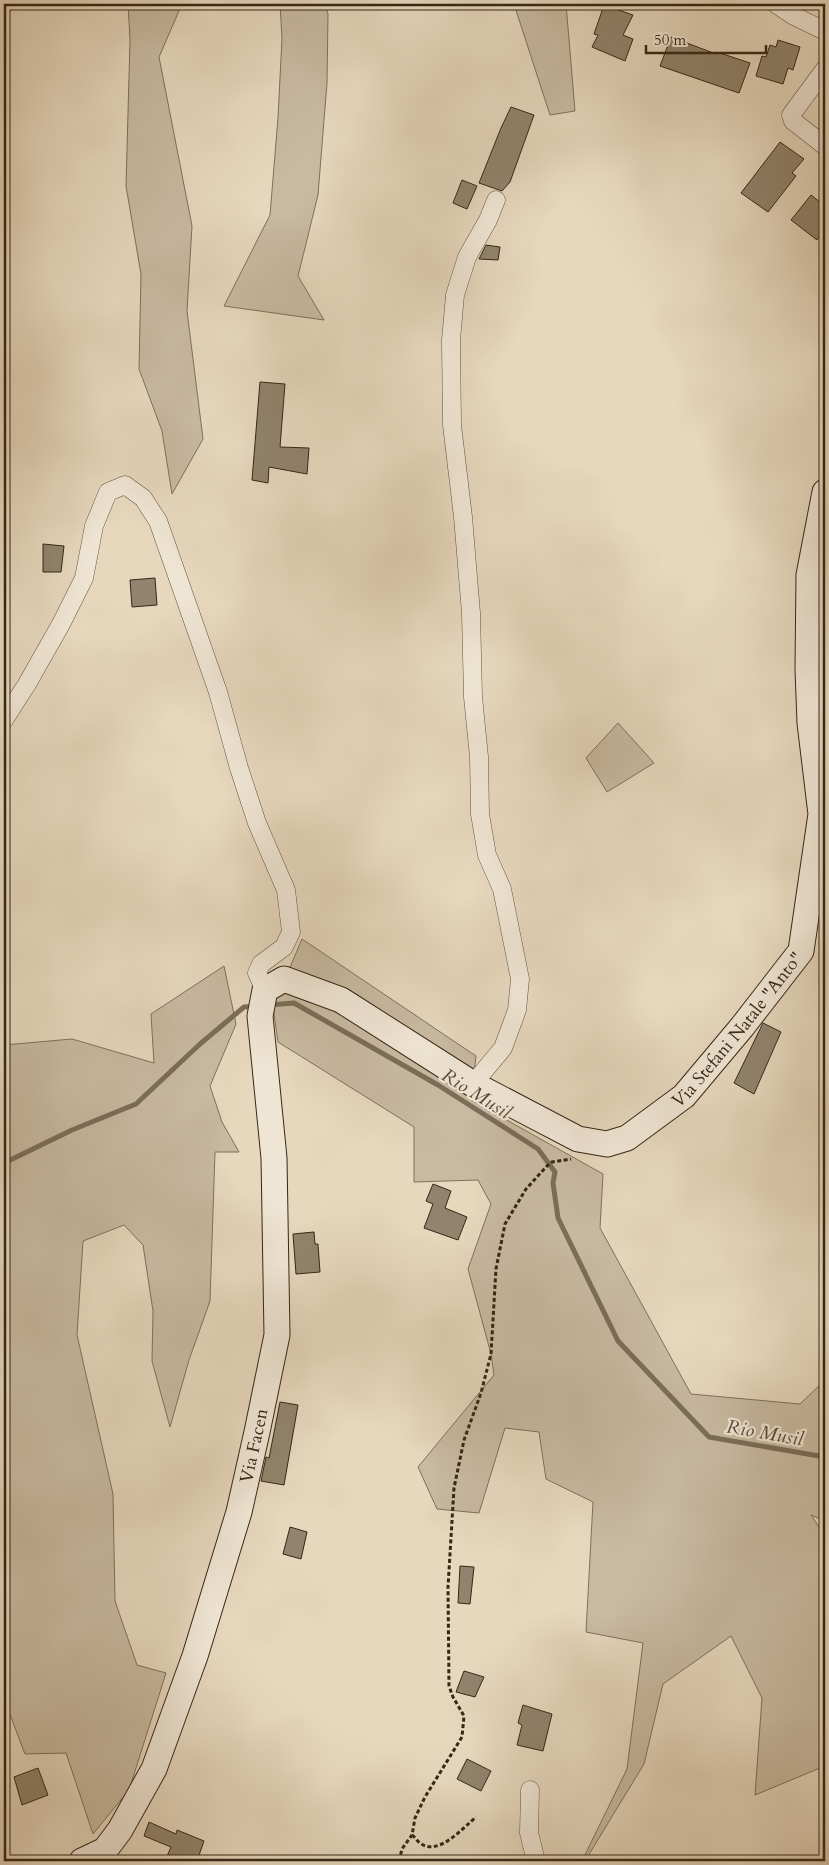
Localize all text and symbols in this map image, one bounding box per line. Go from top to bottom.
scale bar [646,22,766,54]
text: 50 m [654,30,686,50]
street label: Via Stefani Natale "Anto" [667,947,809,1114]
water label: Rio Musil [437,1062,517,1126]
street label: Via Facen [234,1406,275,1486]
water label: Rio Musil [724,1413,806,1453]

